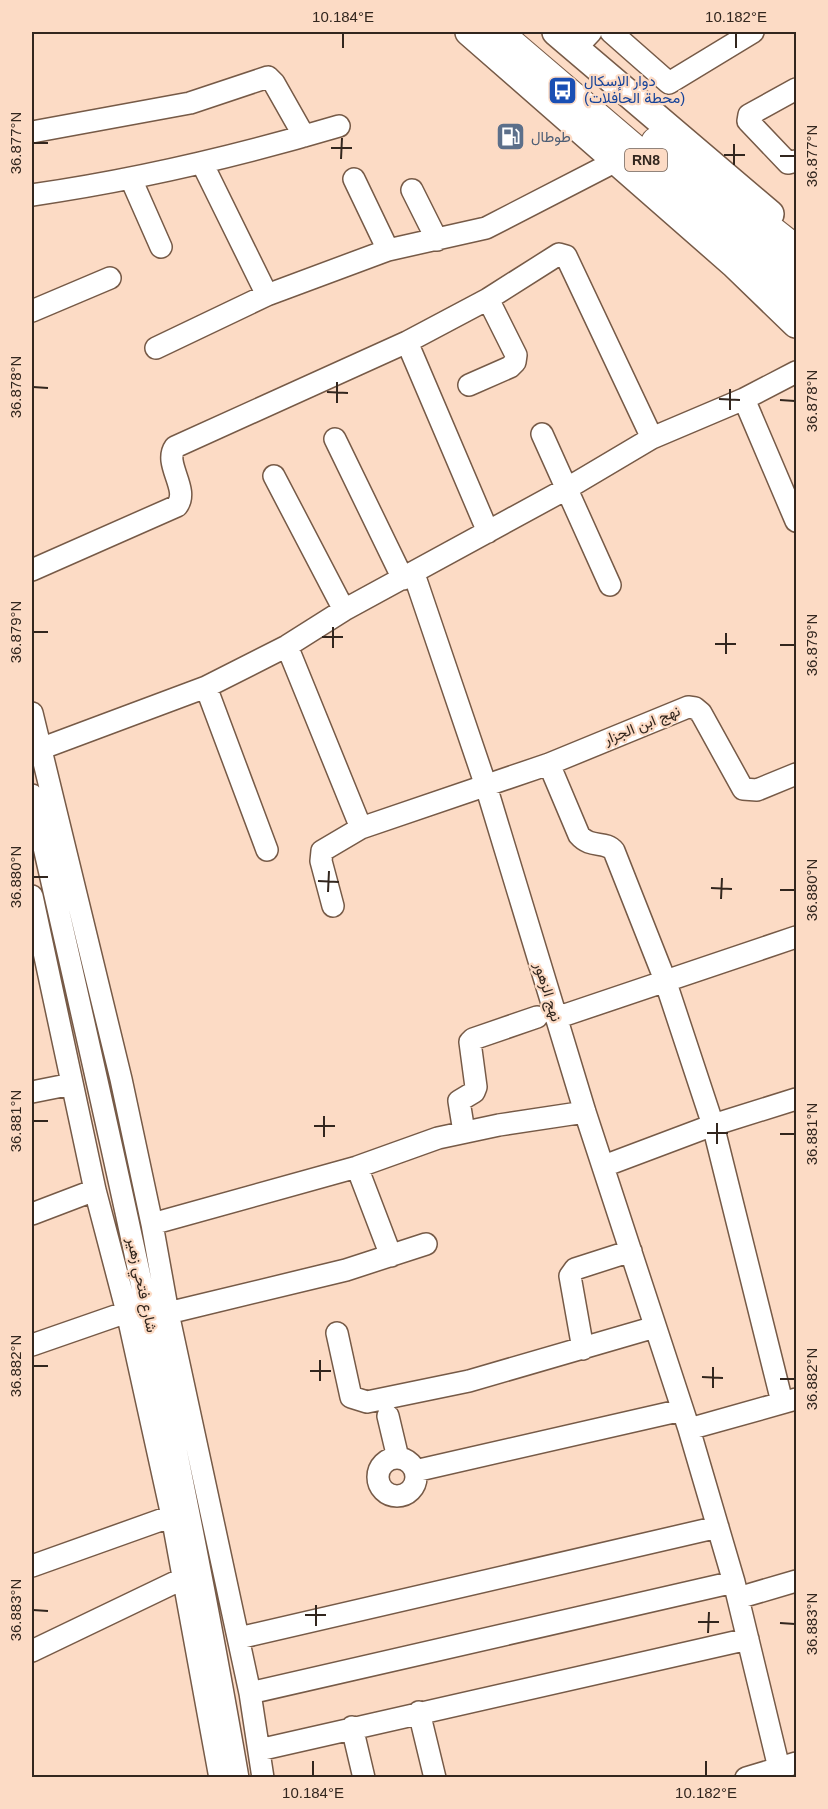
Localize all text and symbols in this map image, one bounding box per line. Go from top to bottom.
text: 10.184°E [312,8,374,25]
text: 10.182°E [705,8,767,25]
place label: دوار الإسكال (محطة الحافلات) [584,72,685,106]
bus stop icon: دوار الإسكال (محطة الحافلات) [547,74,579,106]
text: 36.877°N [7,112,24,174]
fuel station icon: طوطال [494,121,526,153]
text: 36.877°N [803,125,820,187]
place label: طوطال [531,128,571,146]
road number: RN8 [625,149,667,171]
text: 36.878°N [7,356,24,418]
text: 36.878°N [803,370,820,432]
text: 36.879°N [7,601,24,663]
text: 36.879°N [803,614,820,676]
street label: نهج ابن الجزار [600,702,683,751]
text: 36.880°N [7,846,24,908]
text: 36.880°N [803,859,820,921]
street label: نهج الزهور [528,959,566,1024]
text: 36.881°N [7,1090,24,1152]
text: 36.881°N [803,1103,820,1165]
street label: شارع فتحي زهير [119,1235,161,1335]
text: 36.882°N [7,1335,24,1397]
text: 36.882°N [803,1348,820,1410]
text: 36.883°N [7,1579,24,1641]
text: 36.883°N [803,1593,820,1655]
text: 10.184°E [282,1784,344,1801]
text: 10.182°E [675,1784,737,1801]

